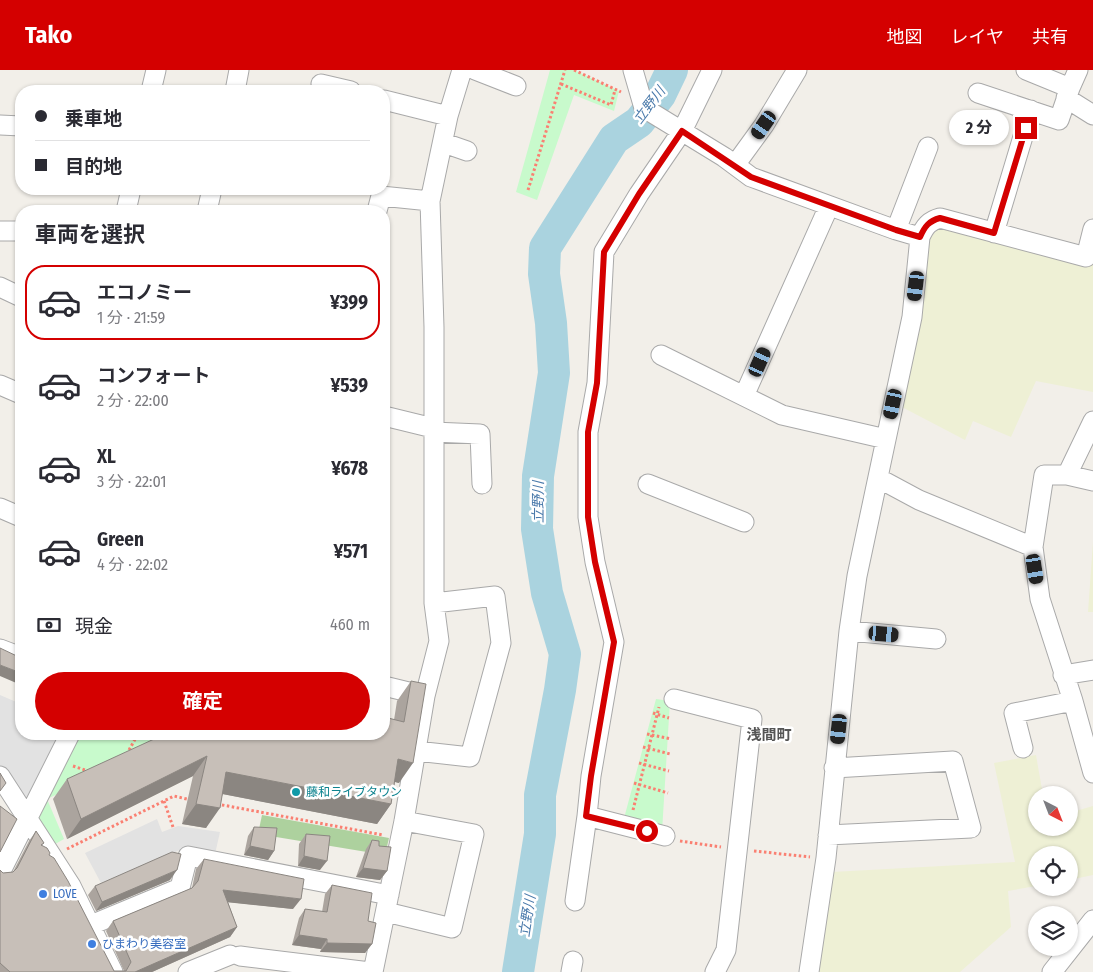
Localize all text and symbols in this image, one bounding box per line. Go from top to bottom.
text: Tako [25,21,72,49]
text: 地図 [887,26,923,48]
text: レイヤ [951,26,1004,48]
text: 共有 [1032,26,1068,48]
water label: 立野川 [630,82,670,127]
text: 乗車地 [65,107,122,130]
car [749,108,778,142]
callout: 2 分 [948,110,1008,146]
route end [1015,117,1037,139]
text: 2 分 [966,118,992,137]
text: 目的地 [65,155,122,178]
text: 車両を選択 [35,221,145,248]
car [906,270,925,302]
icon: car [37,280,82,325]
text: エコノミー [97,281,192,304]
text: ¥399 [330,291,368,314]
text: 1 分 · 21:59 [97,308,165,327]
car [747,345,772,379]
icon: car [37,363,82,408]
text: コンフォート [97,364,210,387]
text: ¥539 [331,374,368,397]
car [882,388,903,420]
text: 2 分 · 22:00 [97,391,169,410]
text: XL [97,445,116,468]
icon: car [37,446,82,491]
text: ¥678 [331,457,368,480]
text: 3 分 · 22:01 [97,472,167,491]
water label: 立野川 [530,479,547,523]
text: Green [97,528,144,551]
icon: car [37,529,82,574]
text: ¥571 [333,540,368,563]
car [1025,553,1044,585]
text: 4 分 · 22:02 [97,555,168,574]
icon: cash [35,611,63,639]
text: 現金 [75,615,113,638]
text: 460 m [330,615,370,634]
car [868,625,899,643]
button: 確定 [35,672,370,730]
car [829,713,848,745]
district label: 浅間町 [746,726,792,744]
place label: 藤和ライブタウン [306,785,402,799]
marker: 藤和ライブタウン [290,786,302,798]
north arrow [1028,786,1078,836]
map controls [1028,786,1078,956]
route start [636,820,658,842]
button: locate [1028,846,1078,896]
place label: LOVE [53,887,77,901]
marker: LOVE [37,888,49,900]
water label: 立野川 [516,892,539,938]
button: layers [1028,906,1078,956]
place label: ひまわり美容室 [102,937,186,951]
marker: ひまわり美容室 [86,938,98,950]

